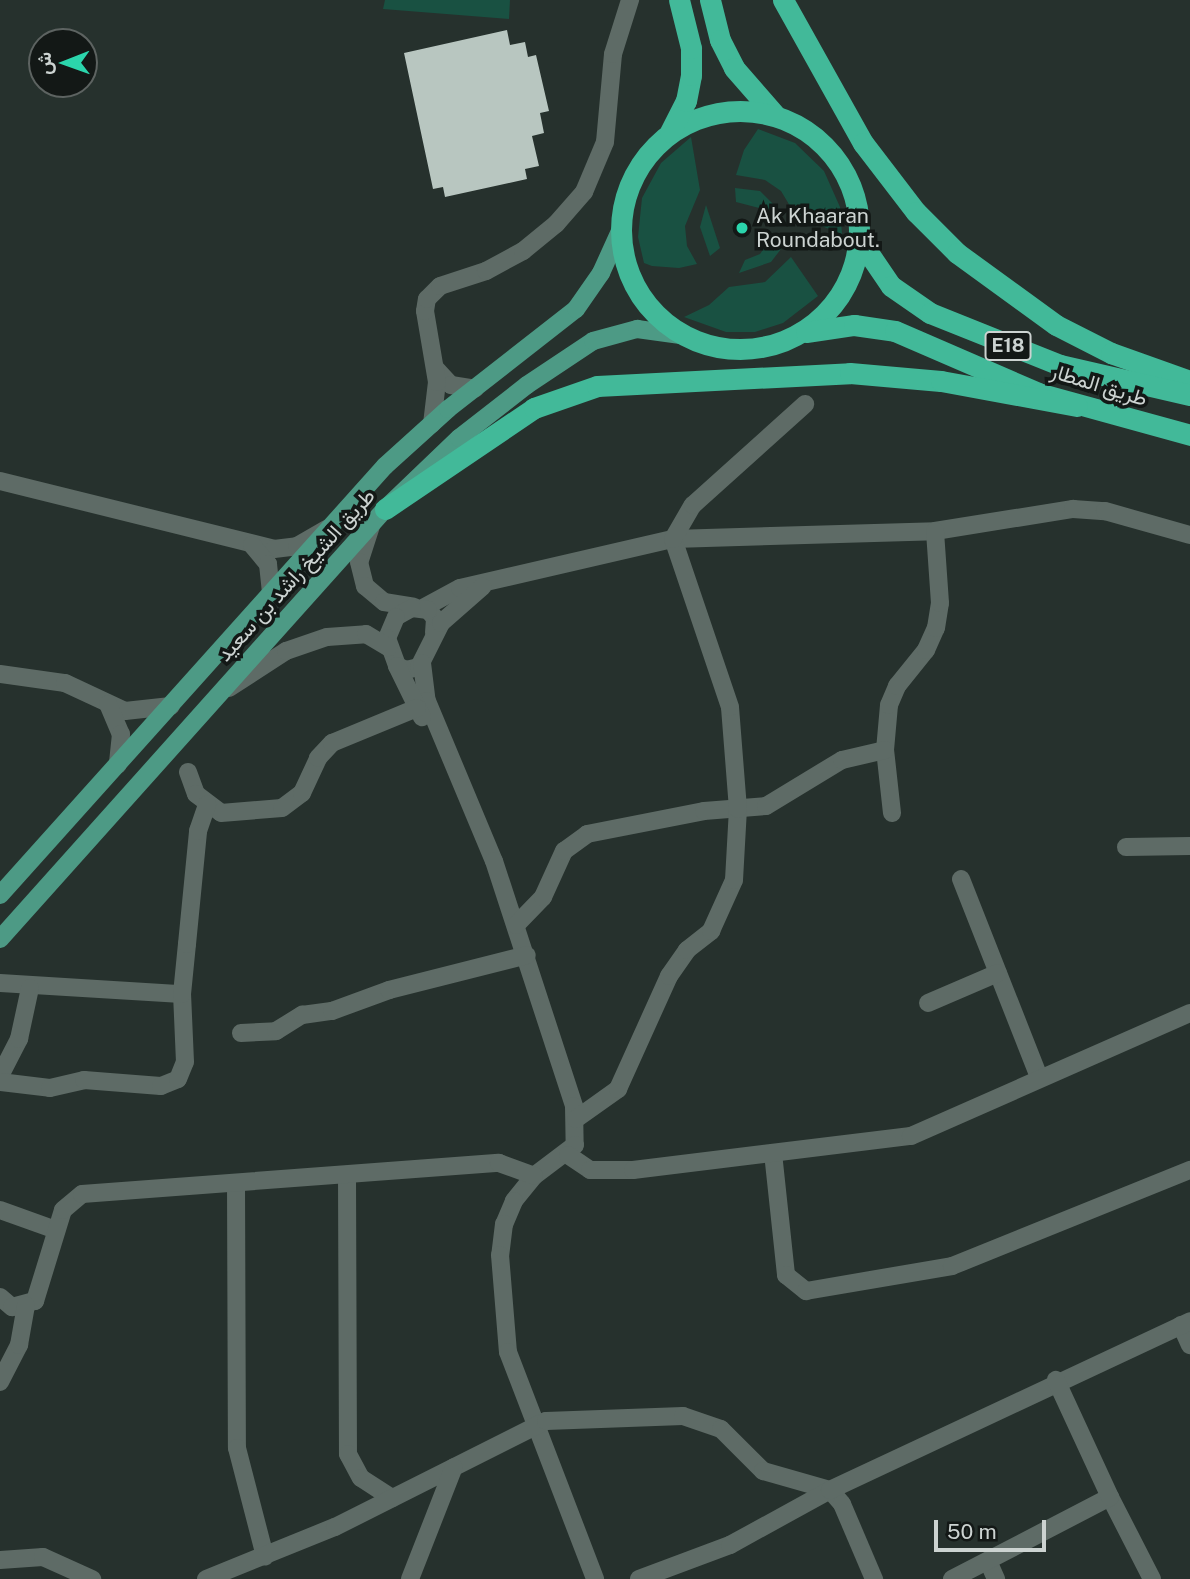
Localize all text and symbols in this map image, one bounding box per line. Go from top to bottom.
north arrow [28,28,98,98]
text: ش [33,52,55,75]
place label: Ak Khaaran Roundabout. [756,203,880,253]
marker: Ak Khaaran Roundabout. [734,220,750,236]
road number: E18 [984,330,1032,362]
street label: طريق المطار [1048,358,1150,412]
street label: طريق الشيخ راشد بن سعيد [212,483,380,667]
scale bar [938,1506,1050,1550]
text: 50 m [947,1519,997,1544]

